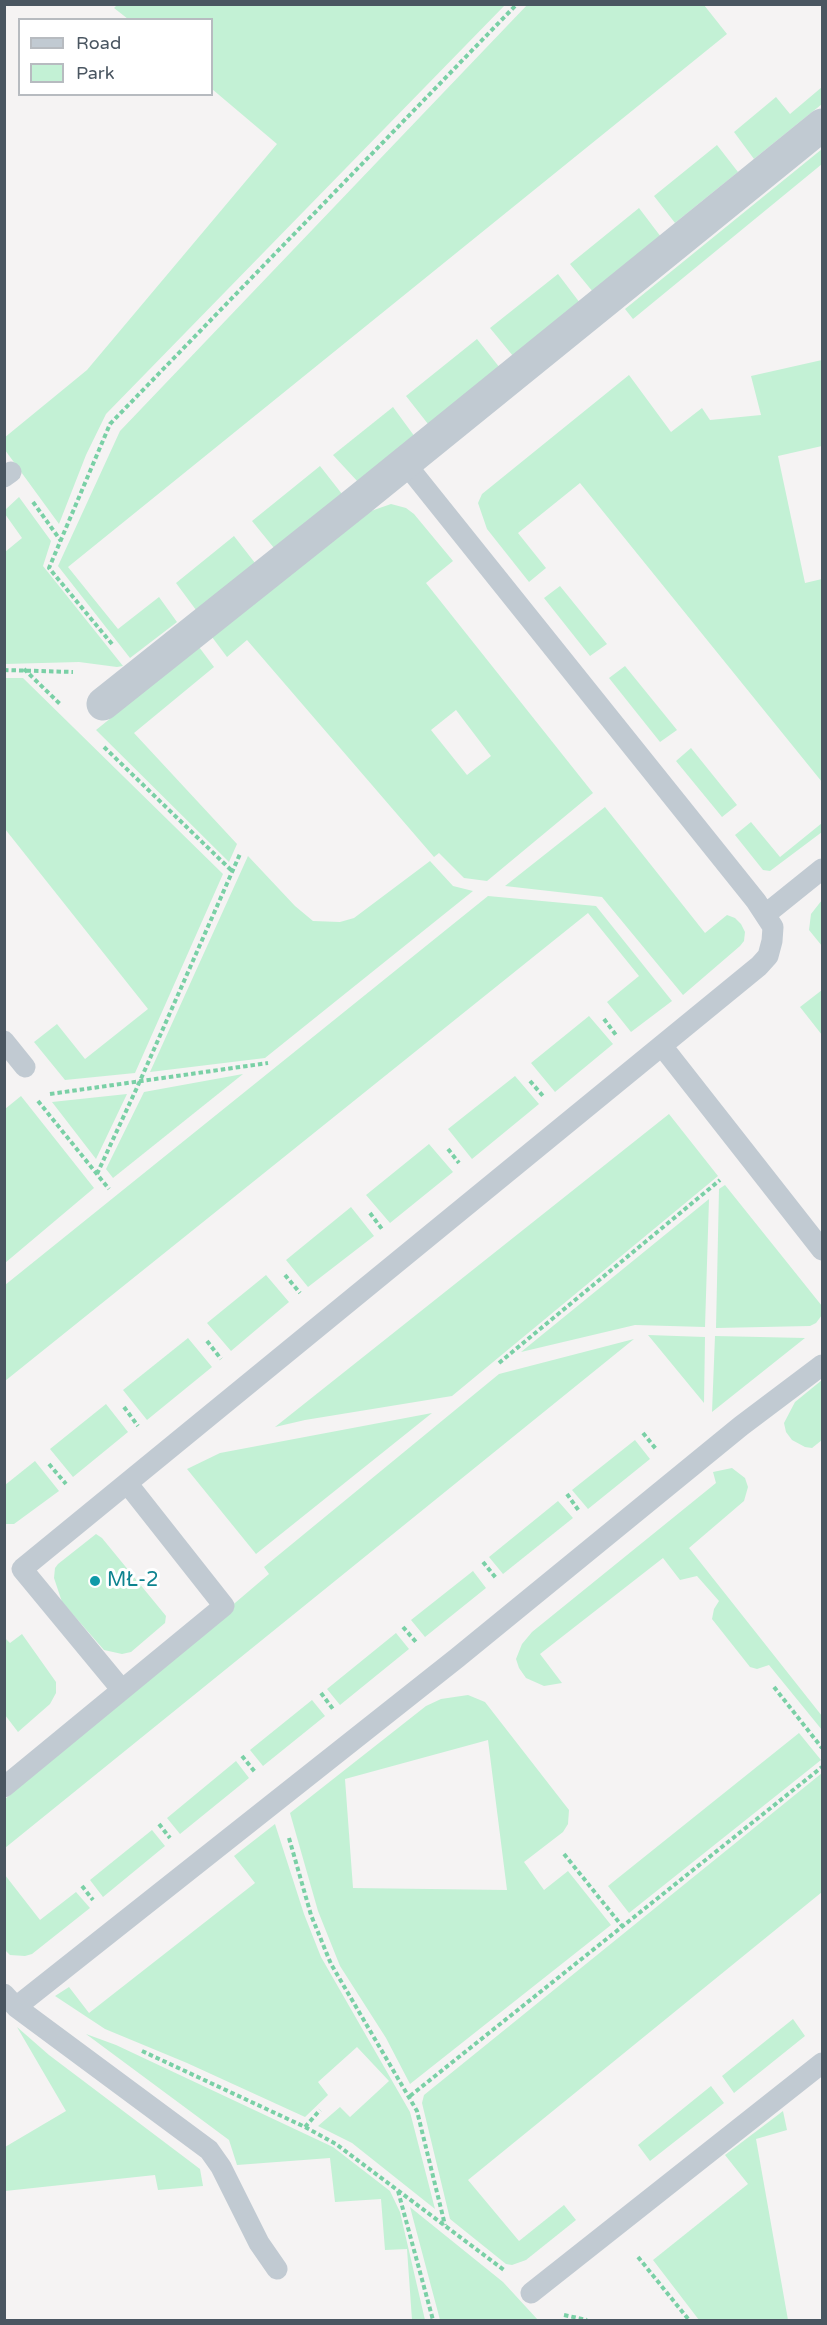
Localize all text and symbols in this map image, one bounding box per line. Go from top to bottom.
legend [18,18,213,96]
text: Road [76,32,121,54]
text: Park [76,62,114,84]
place label: MŁ-2 [107,1569,159,1593]
marker: MŁ-2 [88,1574,102,1588]

